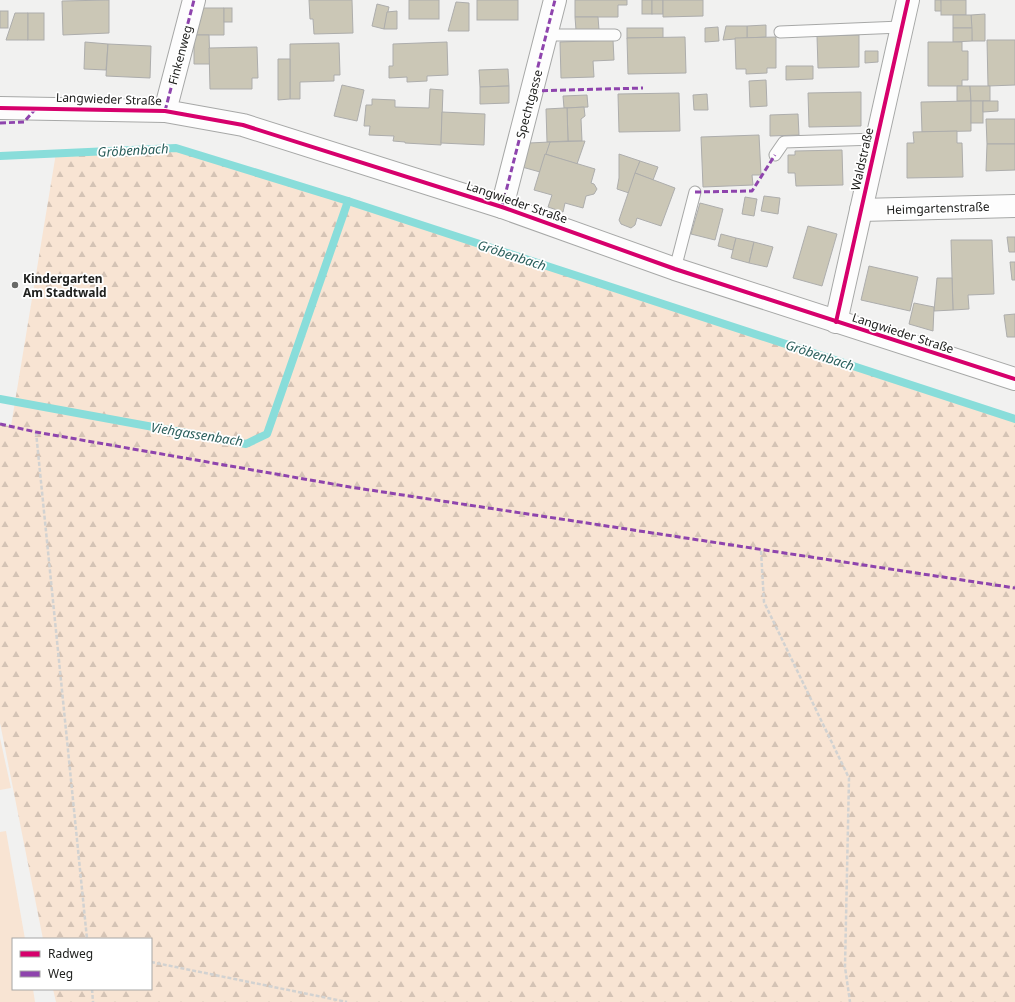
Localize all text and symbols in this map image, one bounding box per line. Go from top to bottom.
street label: Finkenweg [164,23,196,87]
street label: Spechtgasse [512,67,546,140]
street label: Langwieder Straße [56,89,163,109]
street label: Waldstraße [847,126,878,192]
water label: Gröbenbach [97,139,169,161]
street label: Langwieder Straße [464,177,570,227]
street label: Heimgartenstraße [886,198,990,218]
water label: Gröbenbach [475,235,549,275]
place label: Kindergarten Am Stadtwald [23,270,107,301]
marker: Kindergarten Am Stadtwald [10,280,20,290]
street label: Langwieder Straße [850,309,956,358]
water label: Gröbenbach [783,335,857,375]
water label: Viehgassenbach [150,418,244,450]
legend [12,938,152,990]
text: Radweg [48,945,93,962]
text: Weg [48,965,73,982]

